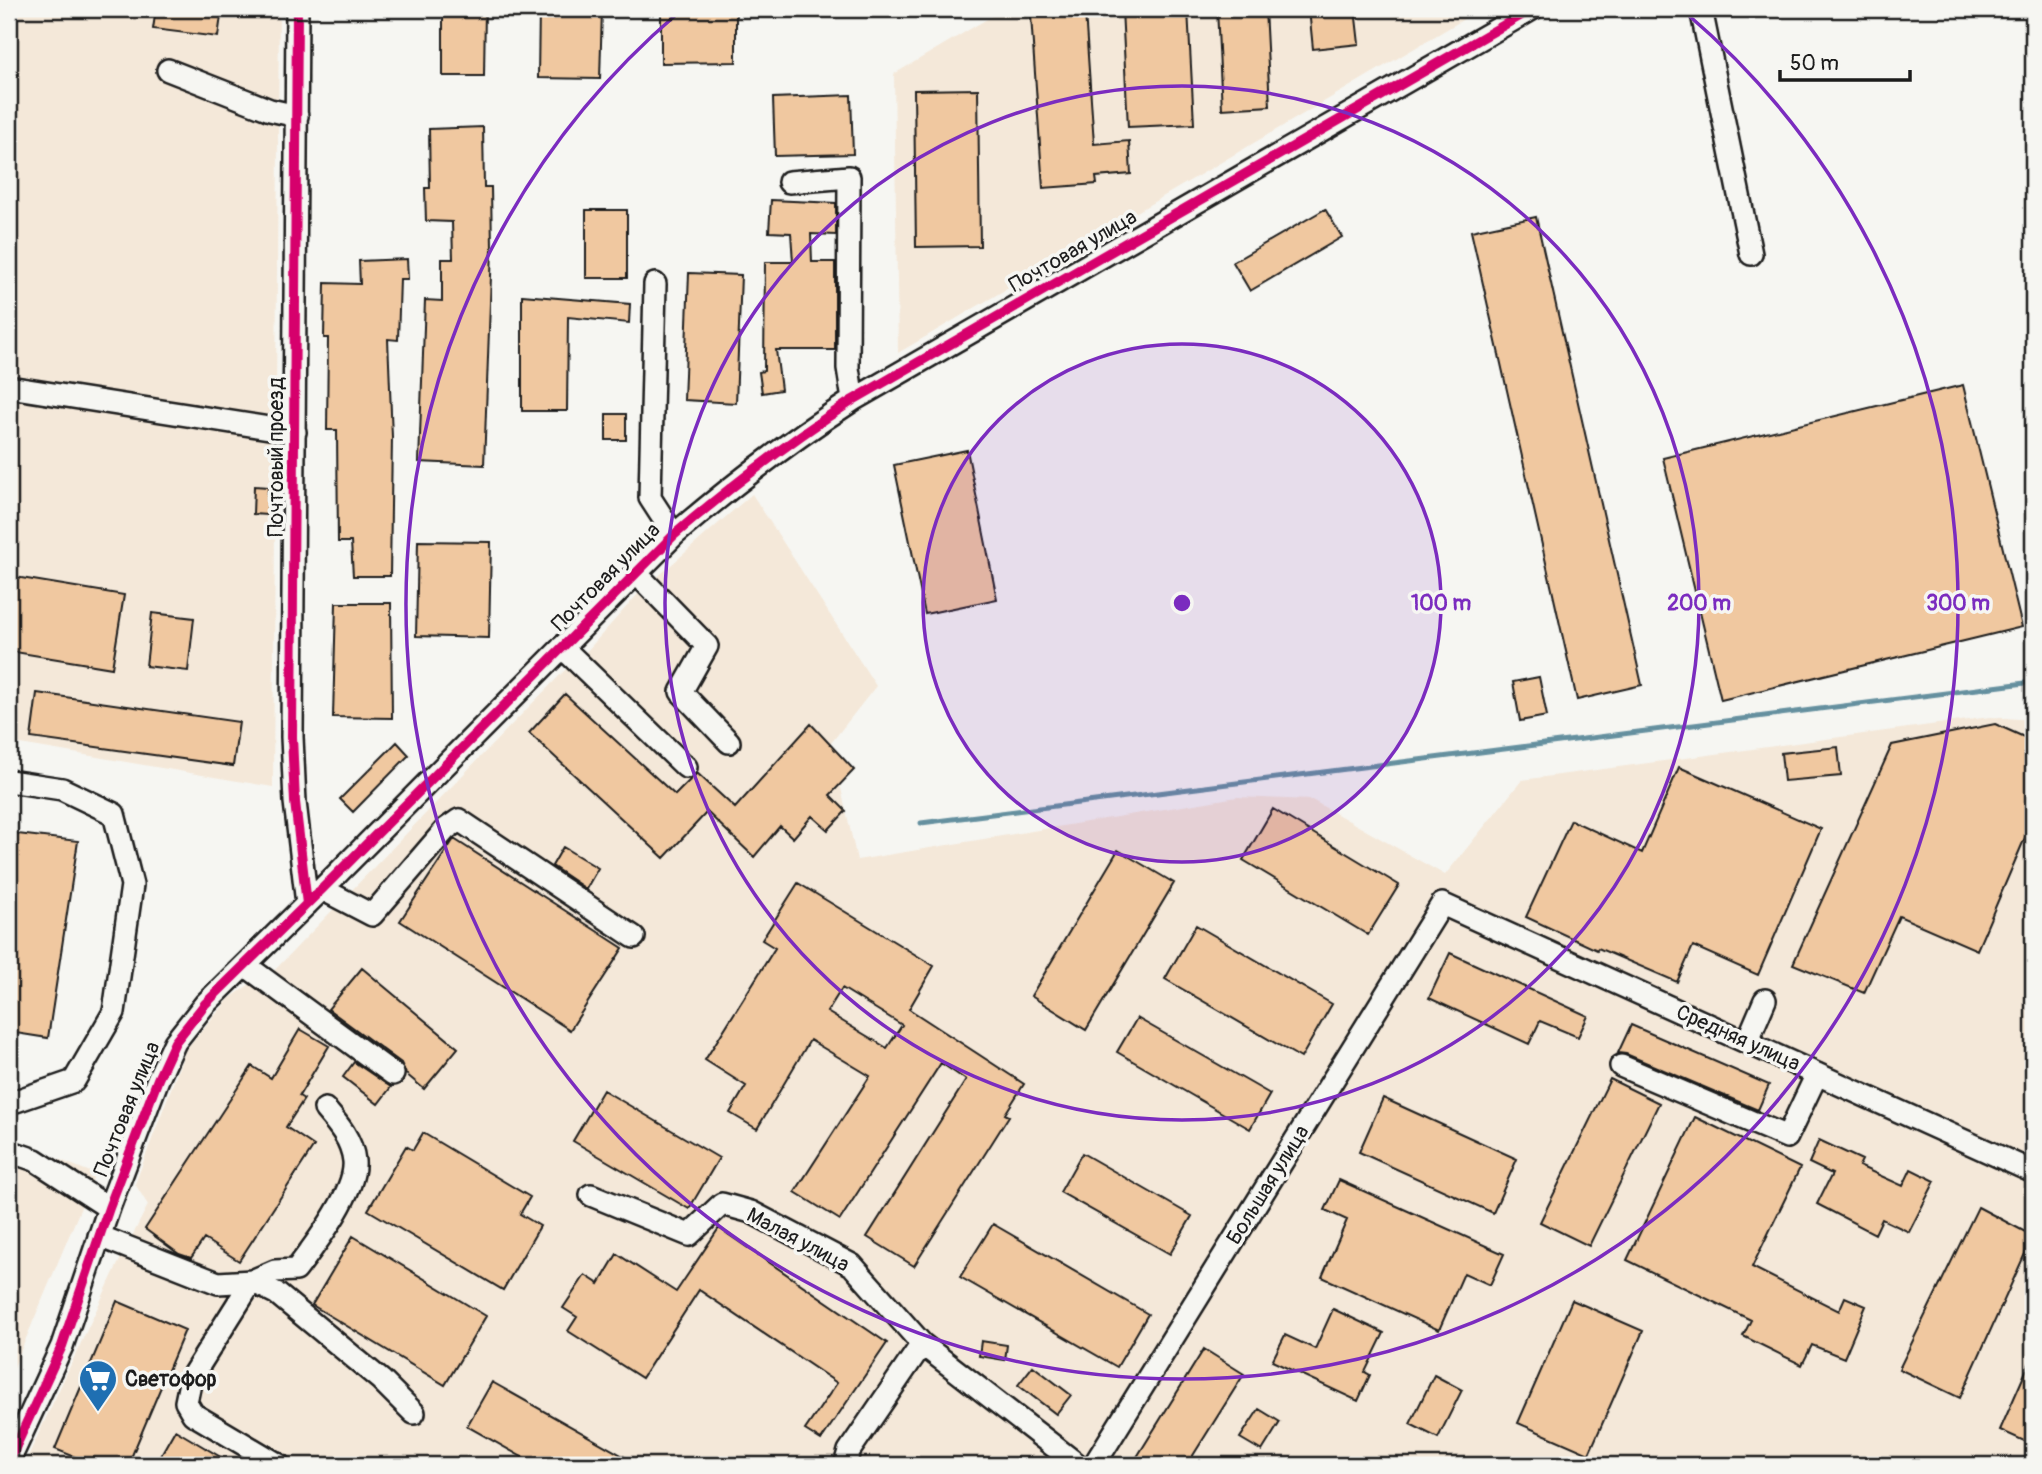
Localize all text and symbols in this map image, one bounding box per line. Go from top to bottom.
scale bar [1780,38,1909,82]
text: 50 m [1790,50,1839,77]
street label: Почтовая улица [1004,204,1142,298]
street label: Почтовый проезд [263,377,290,537]
street label: Почтовая улица [546,517,666,637]
text: 100 m [1411,590,1471,617]
text: 200 m [1667,590,1731,617]
text: 300 m [1926,590,1990,617]
centre of rings [1170,591,1194,615]
street label: Средняя улица [1672,999,1804,1077]
street label: Почтовая улица [88,1038,166,1180]
street label: Большая улица [1221,1120,1315,1250]
street label: Малая улица [742,1202,854,1278]
supermarket icon: Светофор [77,1358,119,1413]
place label: Светофор [125,1366,217,1393]

